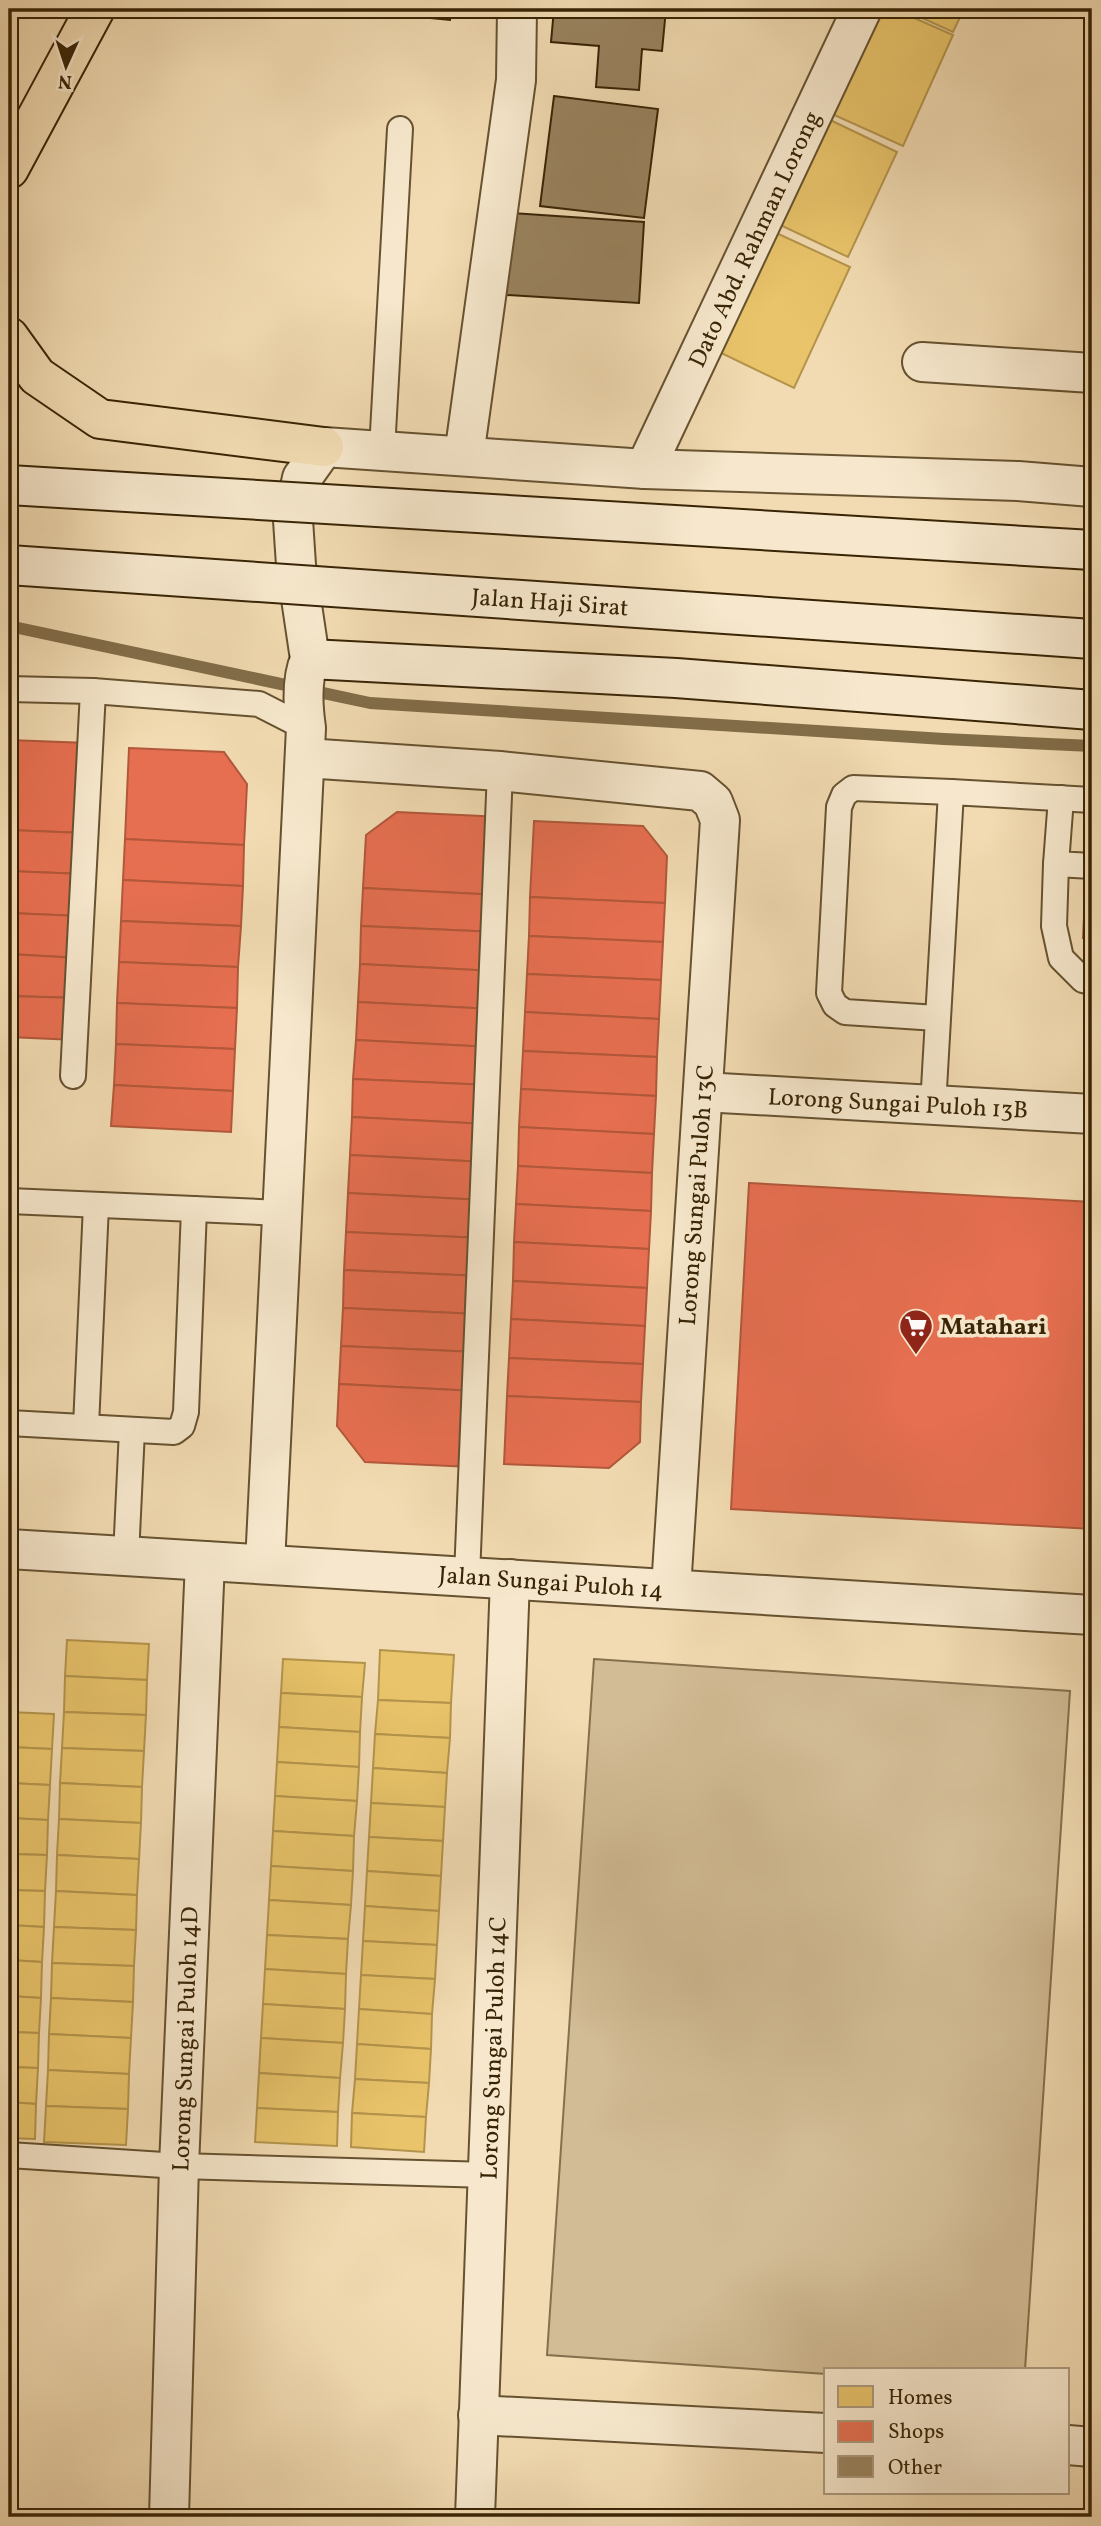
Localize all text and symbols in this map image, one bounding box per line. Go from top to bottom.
north arrow [32,32,102,102]
text: N [57,68,73,94]
street label: Dato Abd. Rahman Lorong [681,106,830,374]
street label: Jalan Haji Sirat [470,582,630,626]
street label: Lorong Sungai Puloh 13C [672,1064,724,1327]
street label: Lorong Sungai Puloh 13B [767,1081,1029,1129]
supermarket icon: Matahari [897,1307,935,1356]
place label: Matahari [940,1311,1047,1345]
street label: Jalan Sungai Puloh 14 [437,1559,664,1609]
street label: Lorong Sungai Puloh 14D [165,1906,209,2172]
street label: Lorong Sungai Puloh 14C [473,1916,517,2180]
legend [824,2368,1070,2494]
text: Homes [888,2384,953,2413]
text: Shops [888,2418,944,2447]
text: Other [888,2454,942,2483]

